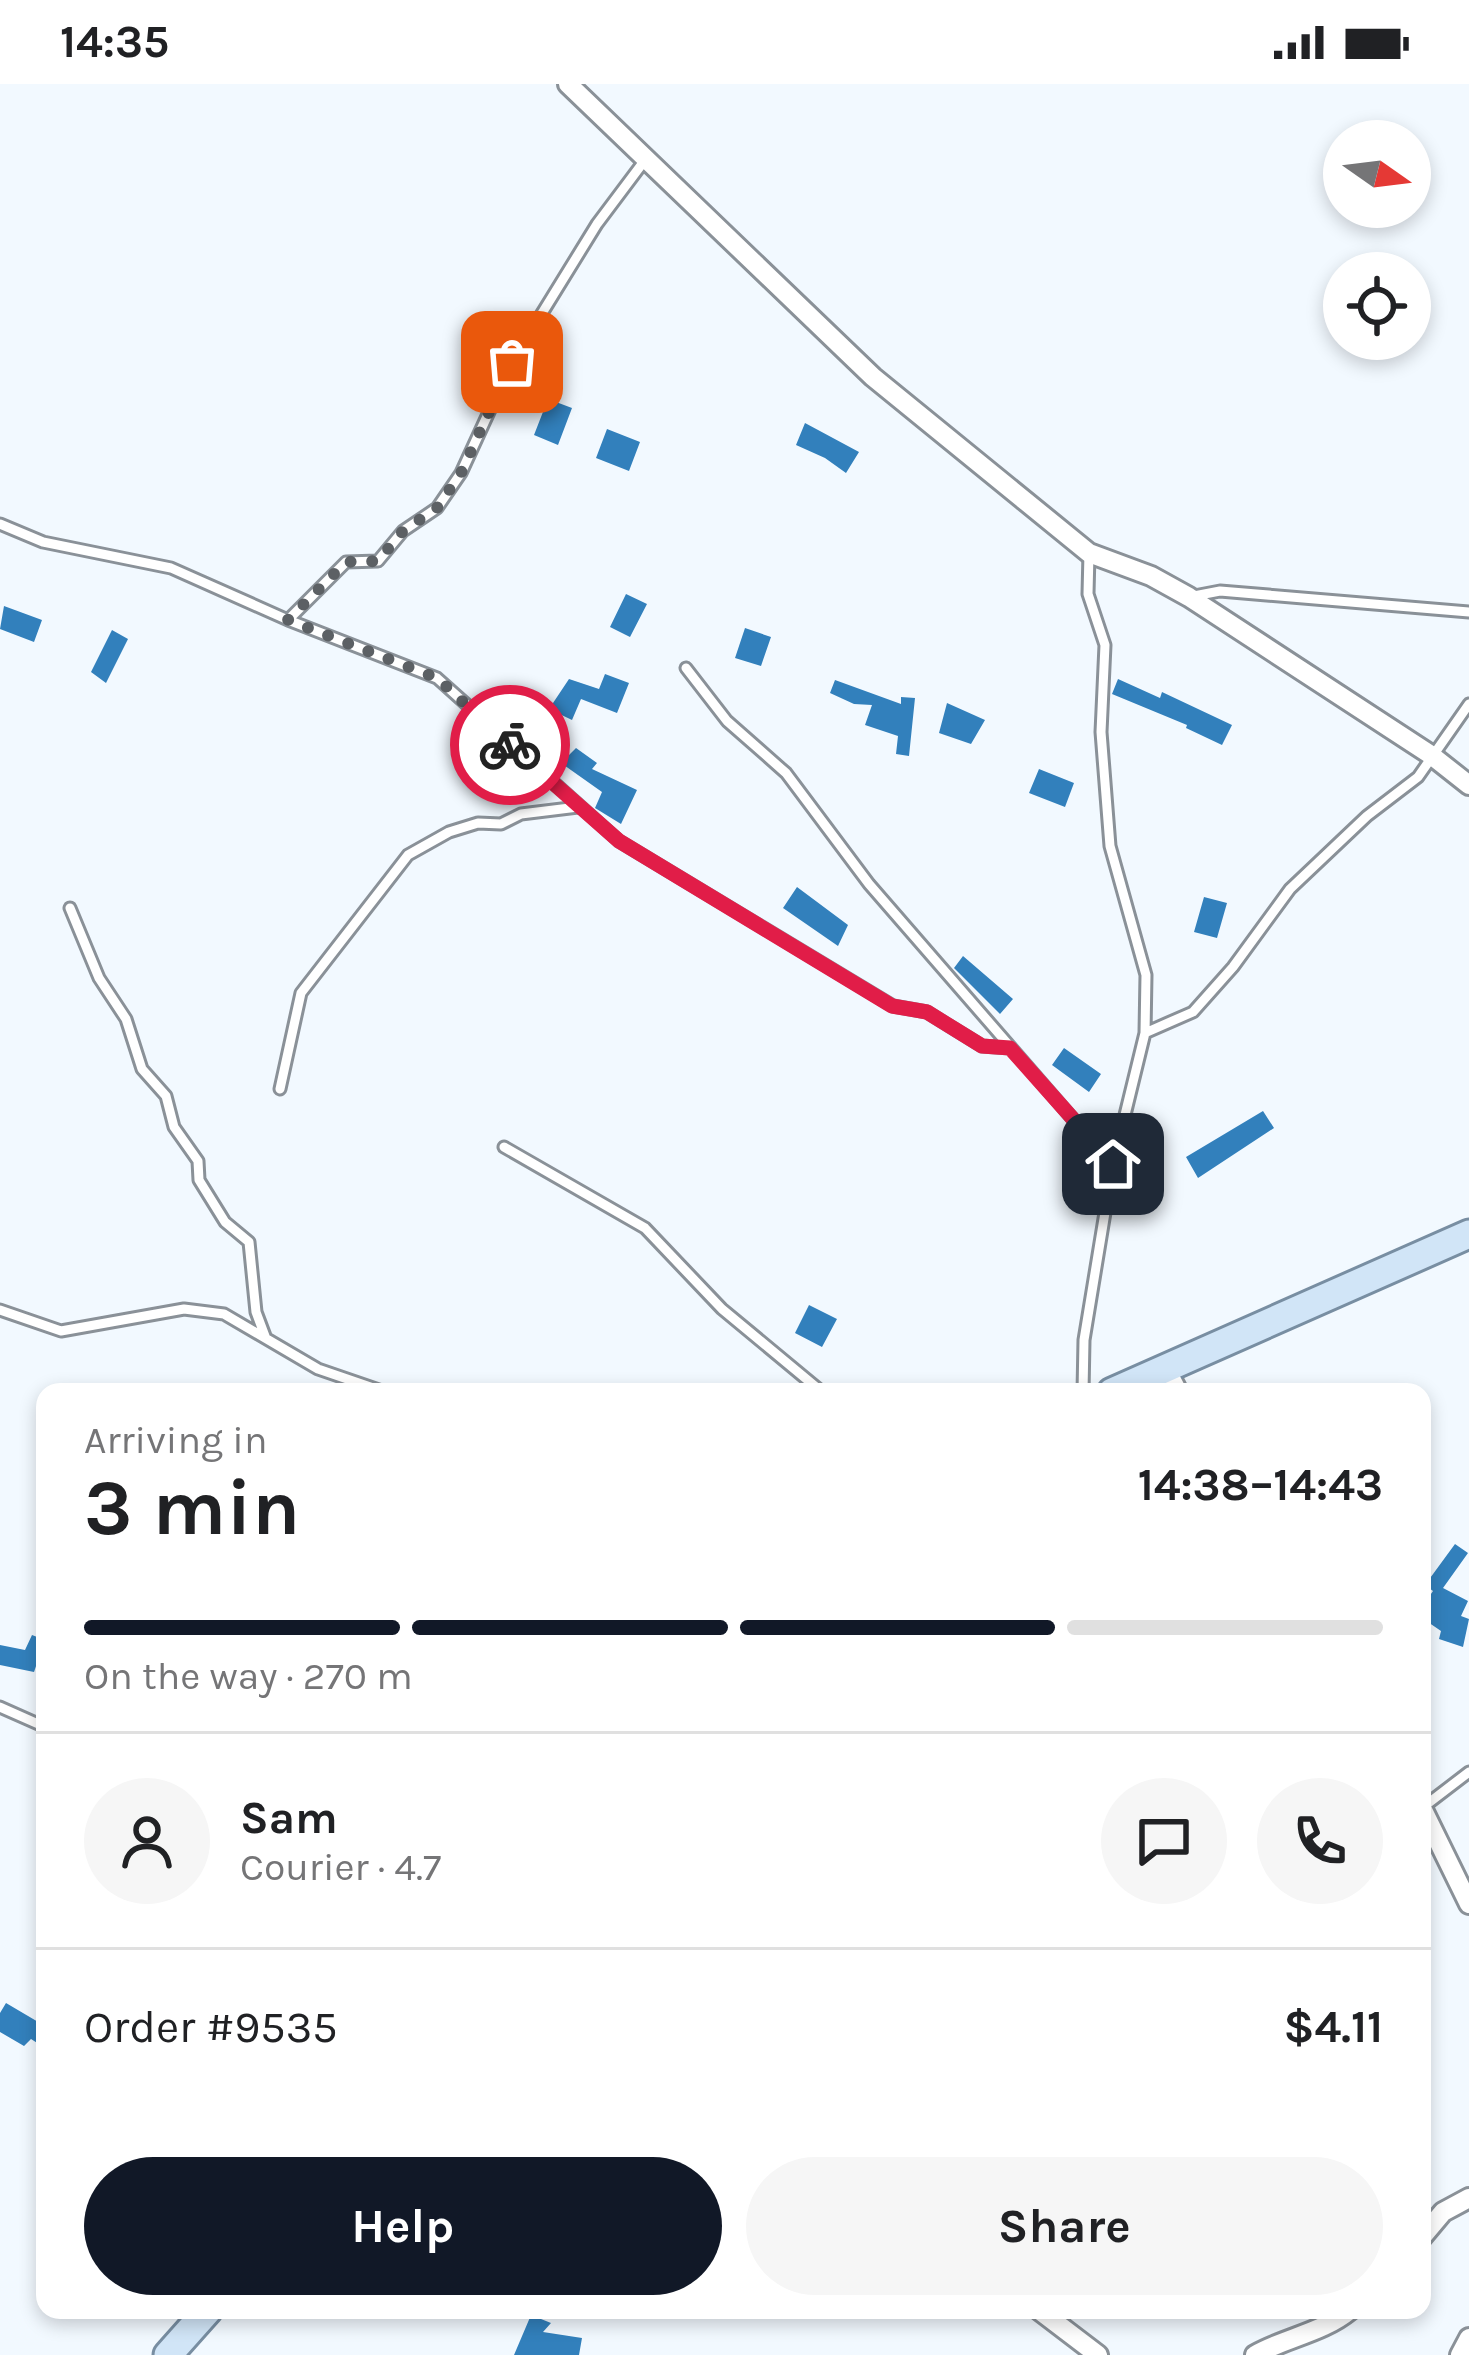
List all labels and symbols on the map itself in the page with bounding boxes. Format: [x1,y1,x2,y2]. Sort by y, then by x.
north arrow [1323,120,1431,228]
pin [461,311,563,413]
courier [450,685,570,805]
pin [1062,1113,1164,1215]

